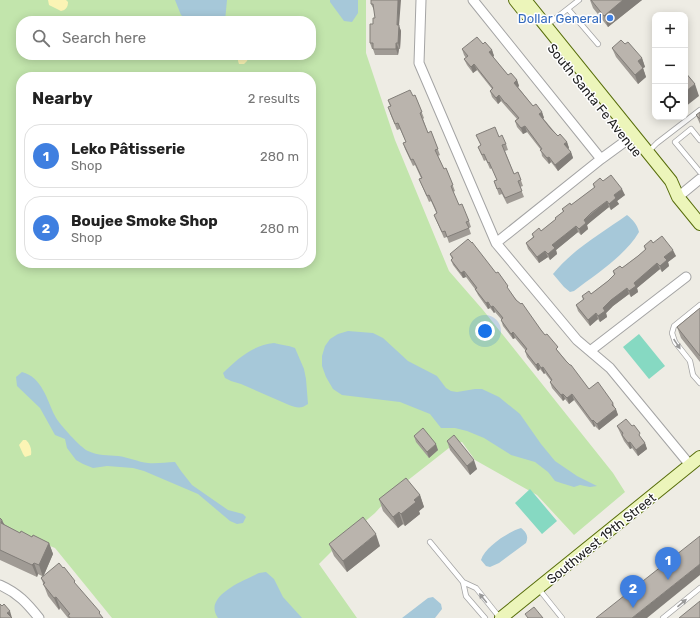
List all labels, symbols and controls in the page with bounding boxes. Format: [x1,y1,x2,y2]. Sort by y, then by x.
place label: Dollar General [518,11,602,26]
map controls [652,12,688,120]
button: + [652,12,688,48]
marker: Dollar General [605,13,615,23]
search box [16,16,316,60]
icon: search [30,27,52,49]
text: Search here [62,29,146,47]
street label: South Santa Fe Avenue [544,41,645,160]
button: − [652,48,688,84]
button: locate [652,84,688,120]
text: Nearby [32,88,93,108]
text: 2 results [248,91,300,106]
text: Leko Pâtisserie [71,140,185,158]
text: 1 [43,149,49,164]
text: 280 m [260,149,299,164]
text: Shop [71,158,102,173]
text: Boujee Smoke Shop [71,212,218,230]
text: 2 [42,221,50,236]
text: 280 m [260,221,299,236]
text: Shop [71,230,102,245]
your location [475,321,495,341]
one-way arrow [673,339,681,349]
street label: Southwest 19th Street [544,490,659,587]
pin: 1 [655,547,681,580]
pin: 2 [620,575,646,608]
one-way arrow [479,592,488,603]
one-way arrow [676,598,687,607]

